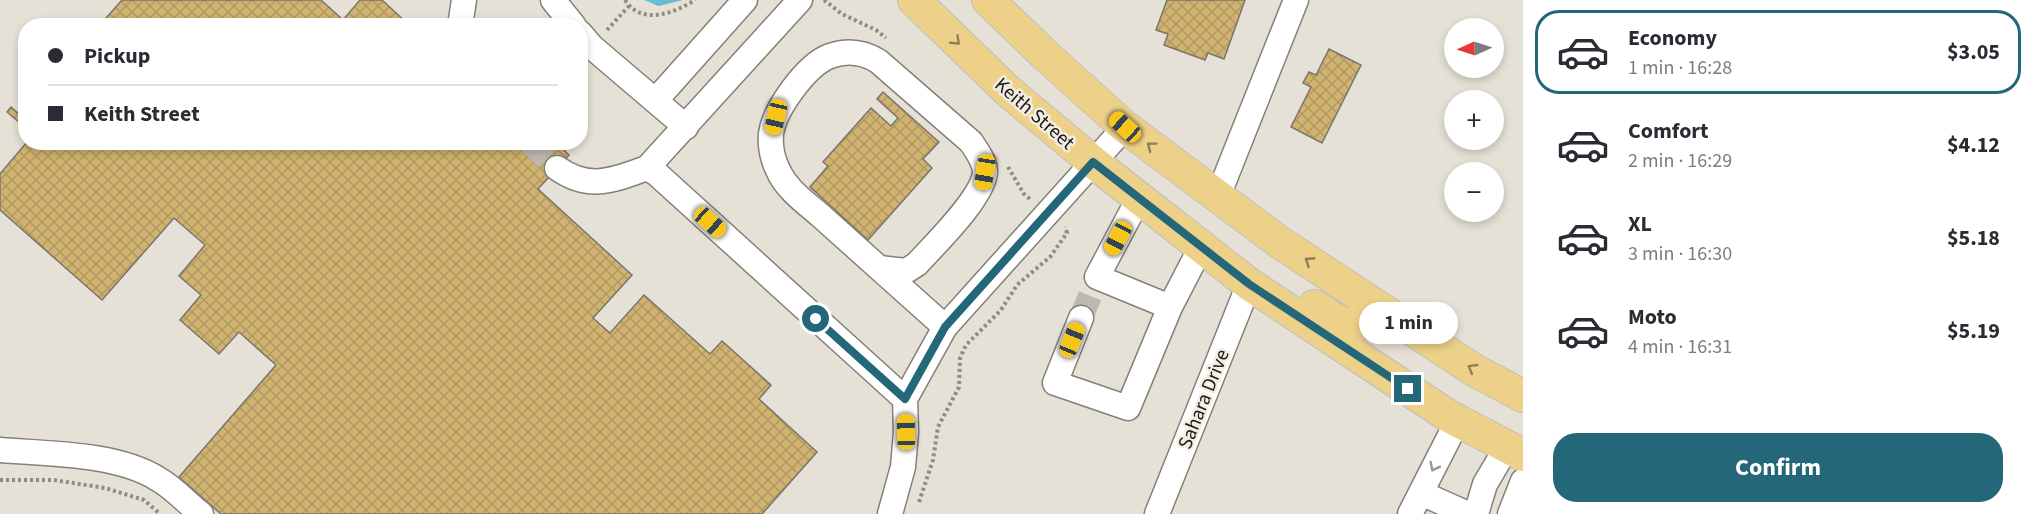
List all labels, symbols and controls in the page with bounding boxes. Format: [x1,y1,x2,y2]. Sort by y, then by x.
north arrow [1444,18,1504,78]
map controls [1444,18,1504,222]
text: Economy [1628,22,1717,54]
icon: car [1556,25,1610,79]
one-way arrow [948,33,959,44]
text: $3.05 [1947,36,2000,68]
text: Pickup [84,40,150,72]
text: 1 min · 16:28 [1628,54,1732,82]
street label: Keith Street [988,71,1081,157]
button: + [1444,90,1504,150]
car [763,97,789,137]
text: Keith Street [84,98,200,130]
car [1106,108,1144,146]
text: Comfort [1628,115,1709,147]
icon: car [1556,118,1610,172]
text: $4.12 [1947,129,2000,161]
one-way arrow [1147,142,1158,153]
text: 2 min · 16:29 [1628,147,1732,175]
car [973,153,997,191]
button: − [1444,162,1504,222]
car [691,203,729,241]
text: XL [1628,208,1652,240]
icon: car [1556,211,1610,265]
car [1102,218,1134,258]
text: $5.18 [1947,222,2000,254]
text: 3 min · 16:30 [1628,240,1732,268]
one-way arrow [1304,258,1315,269]
text: Moto [1628,301,1677,333]
callout: 1 min [1358,302,1458,344]
icon: car [1556,304,1610,358]
route start [802,305,829,332]
text: 1 min [1384,309,1433,337]
text: $5.19 [1947,315,2000,347]
car [1057,320,1087,360]
text: 4 min · 16:31 [1628,333,1732,361]
street label: Sahara Drive [1171,345,1237,454]
one-way arrow [1468,364,1478,376]
route end [1394,375,1421,402]
car [897,414,915,450]
button: Confirm [1553,433,2003,502]
one-way arrow [1430,461,1441,472]

